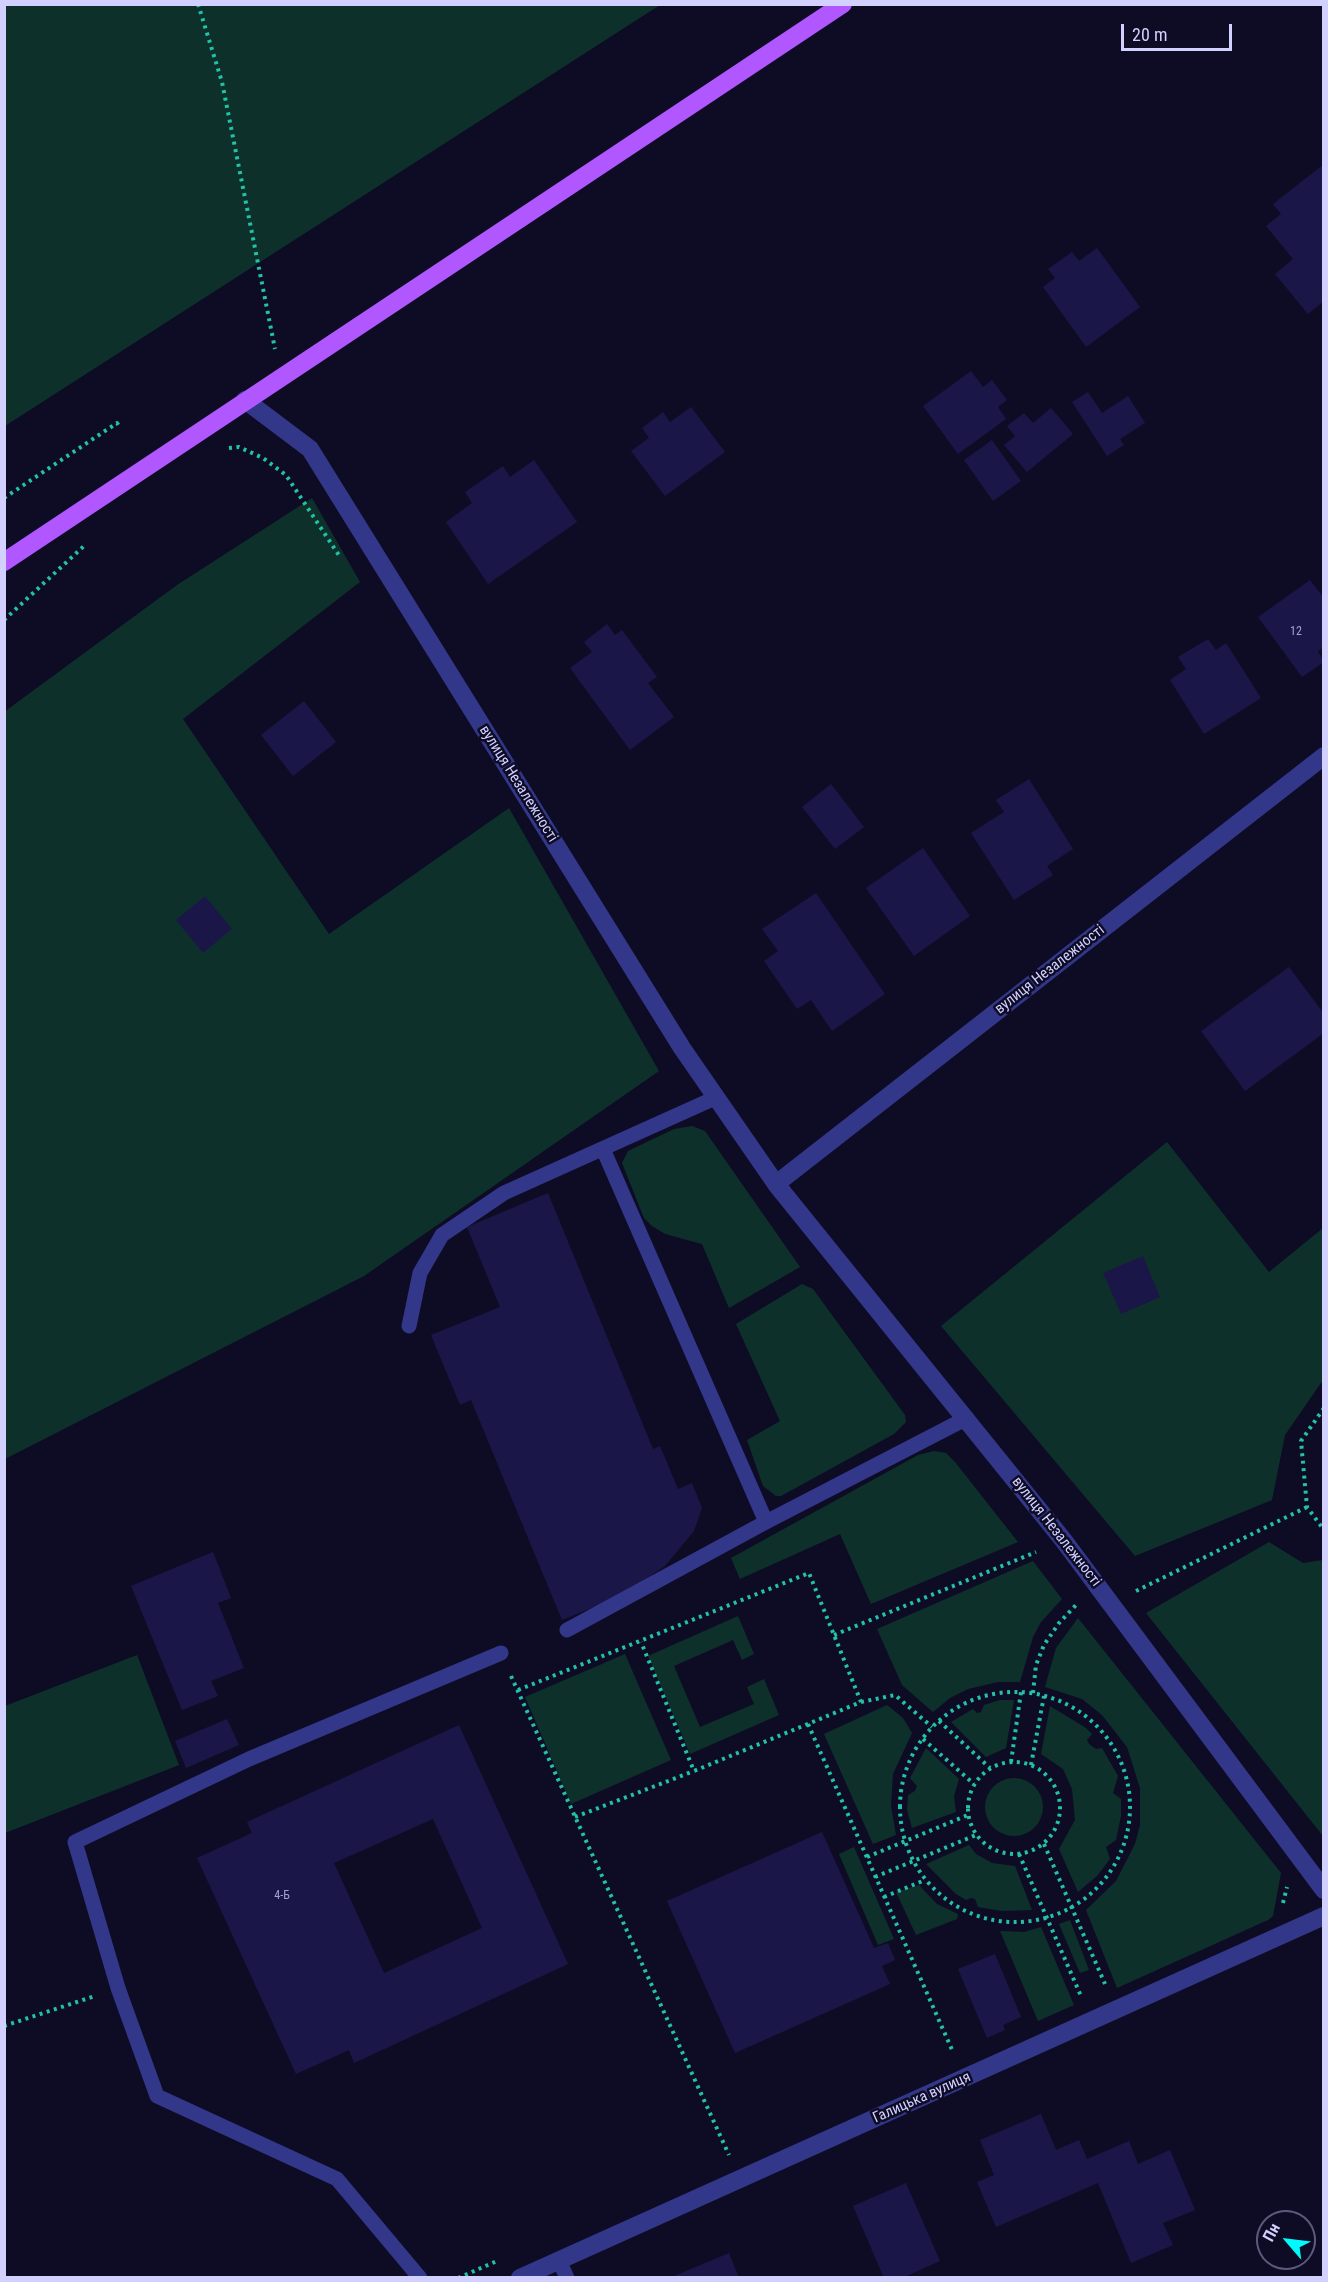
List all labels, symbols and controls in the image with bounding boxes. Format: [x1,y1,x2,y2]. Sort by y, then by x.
scale bar [1124,12,1235,50]
text: 20 m [1132,24,1167,45]
house number: 12 [1290,625,1302,639]
street label: вулиця Незалежності [475,722,561,846]
street label: вулиця Незалежності [992,922,1108,1018]
street label: вулиця Незалежності [1008,1474,1104,1590]
house number: 4-Б [274,1889,290,1903]
street label: Галицька вулиця [870,2068,974,2128]
north arrow [1256,2210,1316,2270]
text: Пн [1259,2220,1284,2245]

